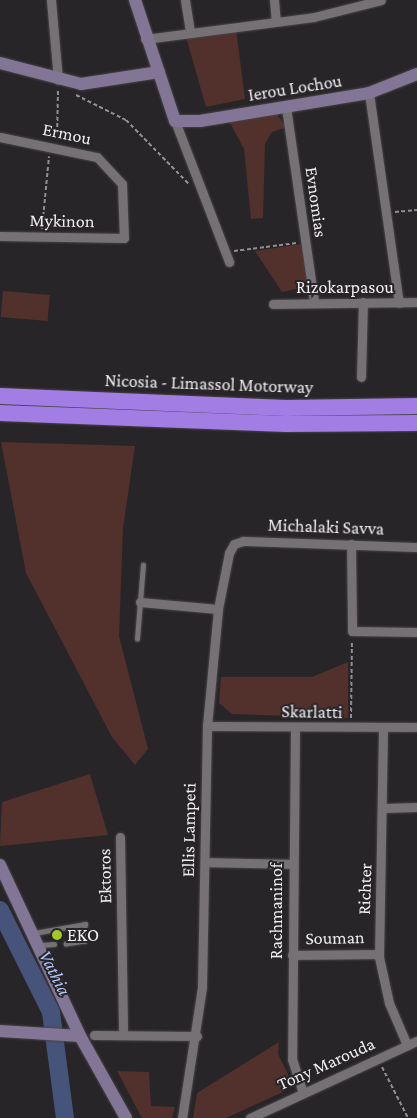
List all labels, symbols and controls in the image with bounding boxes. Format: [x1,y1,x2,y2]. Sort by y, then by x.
street label: Ierou Lochou [247,70,343,106]
street label: Ermou [41,118,93,150]
street label: Evnomias [300,165,332,239]
street label: Mykinon [29,210,95,232]
street label: Rizokarpasou [296,276,394,298]
street label: Nicosia - Limassol Motorway [104,370,314,398]
street label: Michalaki Savva [267,514,385,540]
street label: Skarlatti [281,701,343,723]
street label: Ellis Lampeti [177,783,201,877]
street label: Ektoros [94,848,116,904]
street label: Rachmaninof [265,863,287,959]
street label: Richter [353,863,377,915]
place label: EKO [67,924,99,946]
street label: Souman [305,927,365,949]
marker: EKO [51,929,63,941]
water label: Vathia [34,947,76,999]
street label: Tony Marouda [274,1033,378,1095]

